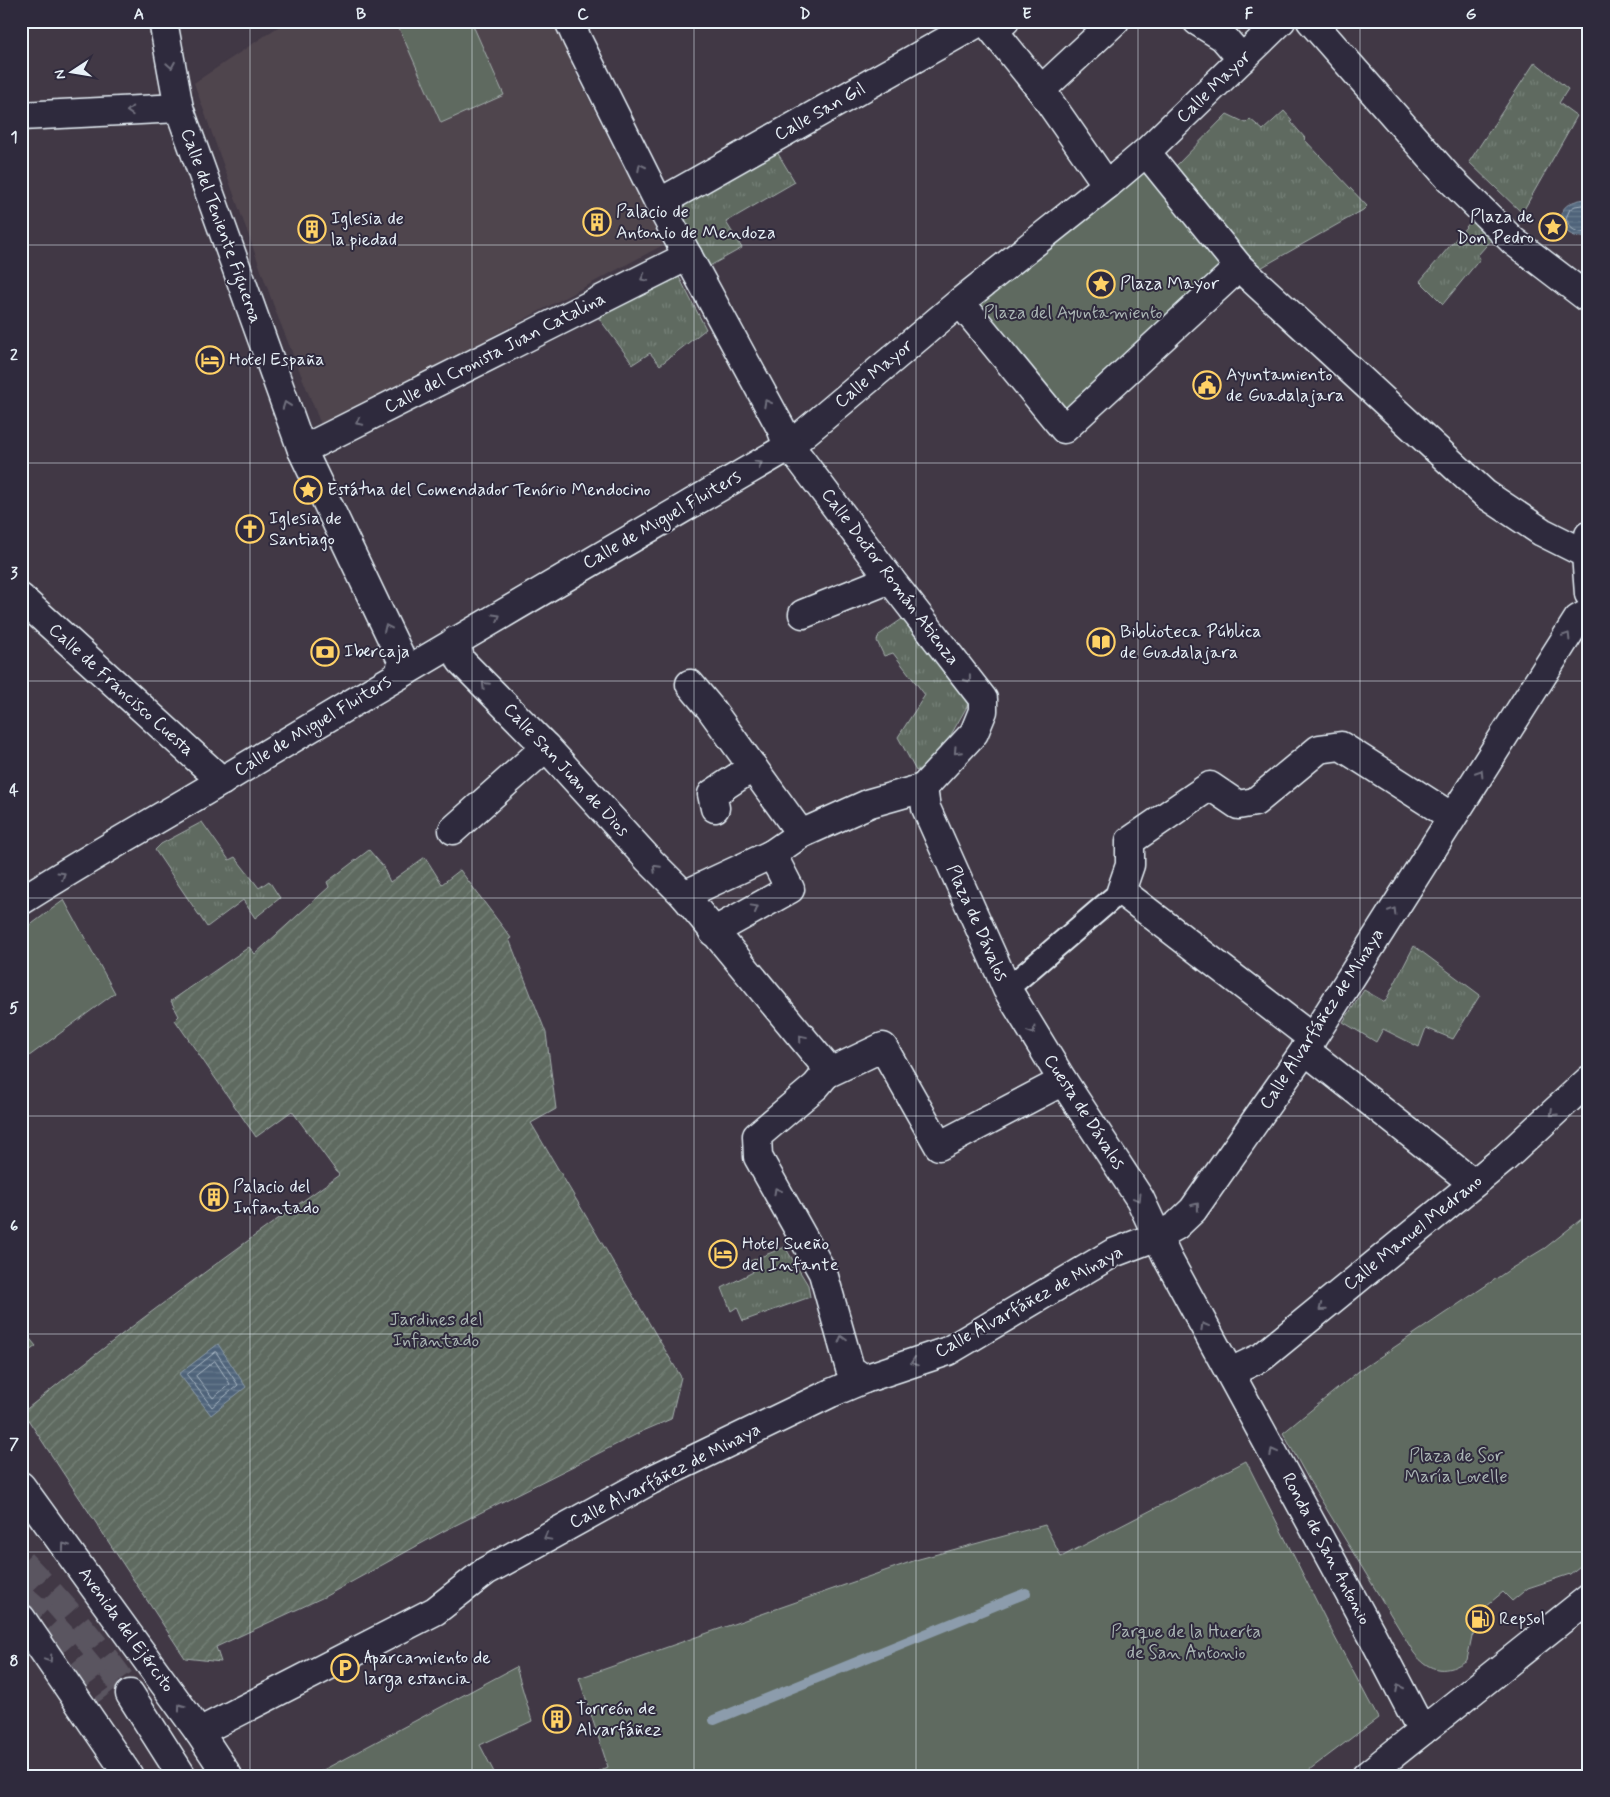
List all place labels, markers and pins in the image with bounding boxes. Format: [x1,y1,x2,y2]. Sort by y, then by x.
place label: Palacio de Antonio de Mendoza [616,200,776,245]
place label: Plaza de Don Pedro [1456,205,1534,250]
place label: Iglesia de la piedad [331,207,404,252]
building icon: Palacio de Antonio de Mendoza [582,207,612,237]
place icon: Plaza de Don Pedro [1538,212,1568,242]
building icon: Iglesia de la piedad [297,214,327,244]
place icon: Plaza Mayor [1086,269,1116,299]
place label: Plaza Mayor [1120,272,1220,296]
hotel icon: Hotel España [195,345,225,375]
place label: Hotel España [229,348,325,372]
place label: Ayuntamiento de Guadalajara [1226,363,1344,408]
public building icon: Ayuntamiento de Guadalajara [1192,370,1222,400]
place icon: Estátua del Comendador Tenório Mendocino [293,475,323,505]
place label: Estátua del Comendador Tenório Mendocino [327,478,651,502]
place label: Iglesia de Santiago [269,507,342,552]
church icon: Iglesia de Santiago [235,514,265,544]
place label: Biblioteca Pública de Guadalajara [1120,620,1262,665]
library icon: Biblioteca Pública de Guadalajara [1086,627,1116,657]
bank icon: Ibercaja [310,637,340,667]
place label: Ibercaja [344,640,410,664]
place label: Palacio del Infantado [233,1175,320,1220]
building icon: Palacio del Infantado [199,1182,229,1212]
place label: Hotel Sueño del Infante [742,1232,839,1277]
hotel icon: Hotel Sueño del Infante [708,1239,738,1269]
fuel station icon: Repsol [1465,1604,1495,1634]
place label: Repsol [1499,1607,1545,1631]
place label: Aparcamiento de larga estancia [364,1646,491,1692]
parking icon: Aparcamiento de larga estancia [330,1653,360,1683]
place label: Torreón de Alvarfáñez [576,1697,662,1742]
building icon: Torreón de Alvarfáñez [542,1704,572,1734]

